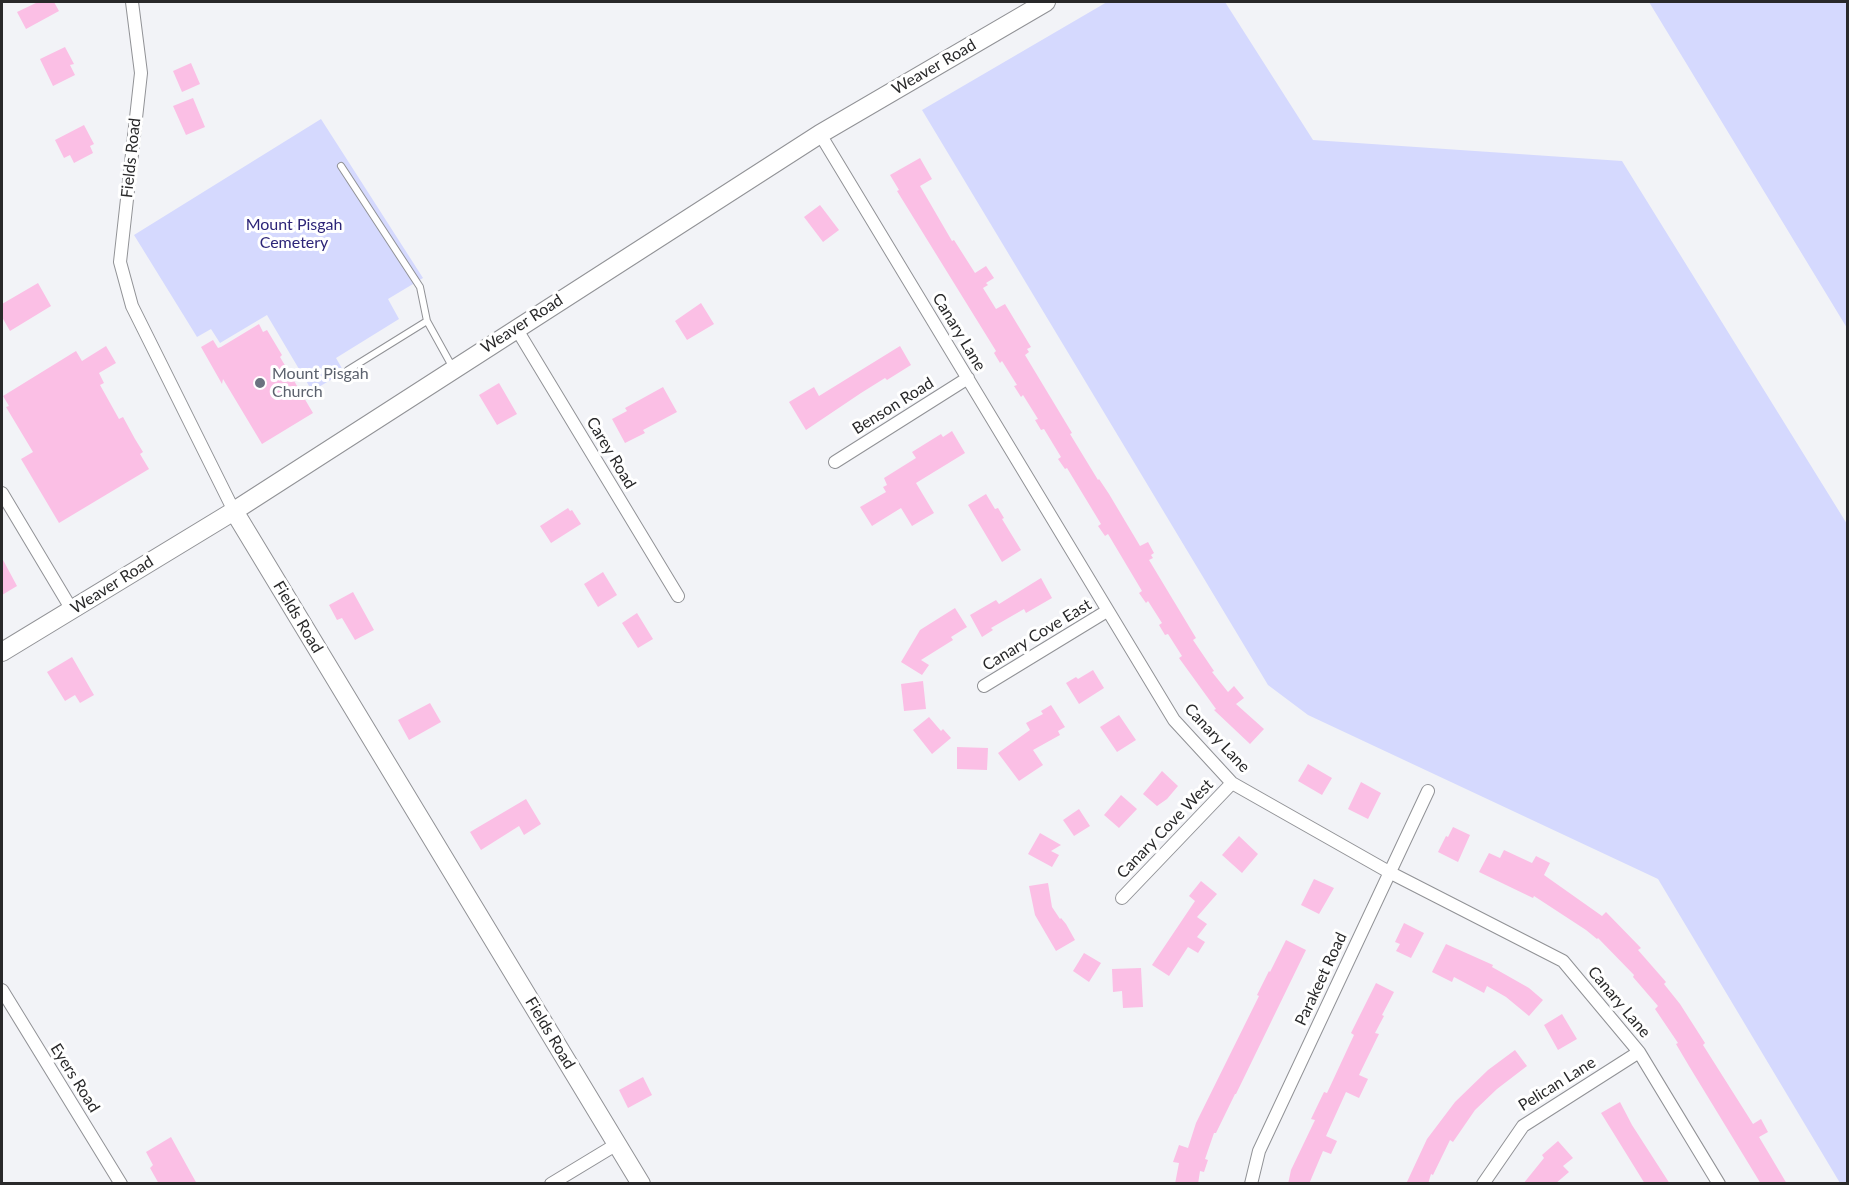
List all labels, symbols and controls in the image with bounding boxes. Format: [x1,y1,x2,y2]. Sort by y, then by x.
street label: Weaver Road [889,35,979,99]
street label: Fields Road [117,117,145,199]
park label: Mount Pisgah Cemetery [246,215,342,253]
street label: Weaver Road [477,290,567,358]
street label: Canary Lane [928,290,990,374]
place label: Mount Pisgah Church [272,364,369,402]
street label: Benson Road [849,373,937,439]
marker: Mount Pisgah Church [253,376,267,390]
street label: Carey Road [582,414,640,492]
street label: Weaver Road [67,552,157,618]
street label: Fields Road [269,578,327,656]
street label: Canary Cove East [979,595,1095,675]
street label: Canary Lane [1180,700,1254,776]
street label: Canary Cove West [1113,775,1217,883]
street label: Parakeet Road [1291,929,1351,1029]
street label: Canary Lane [1584,962,1654,1042]
street label: Fields Road [521,994,579,1072]
street label: Eyers Road [46,1040,104,1116]
street label: Pelican Lane [1515,1053,1599,1115]

